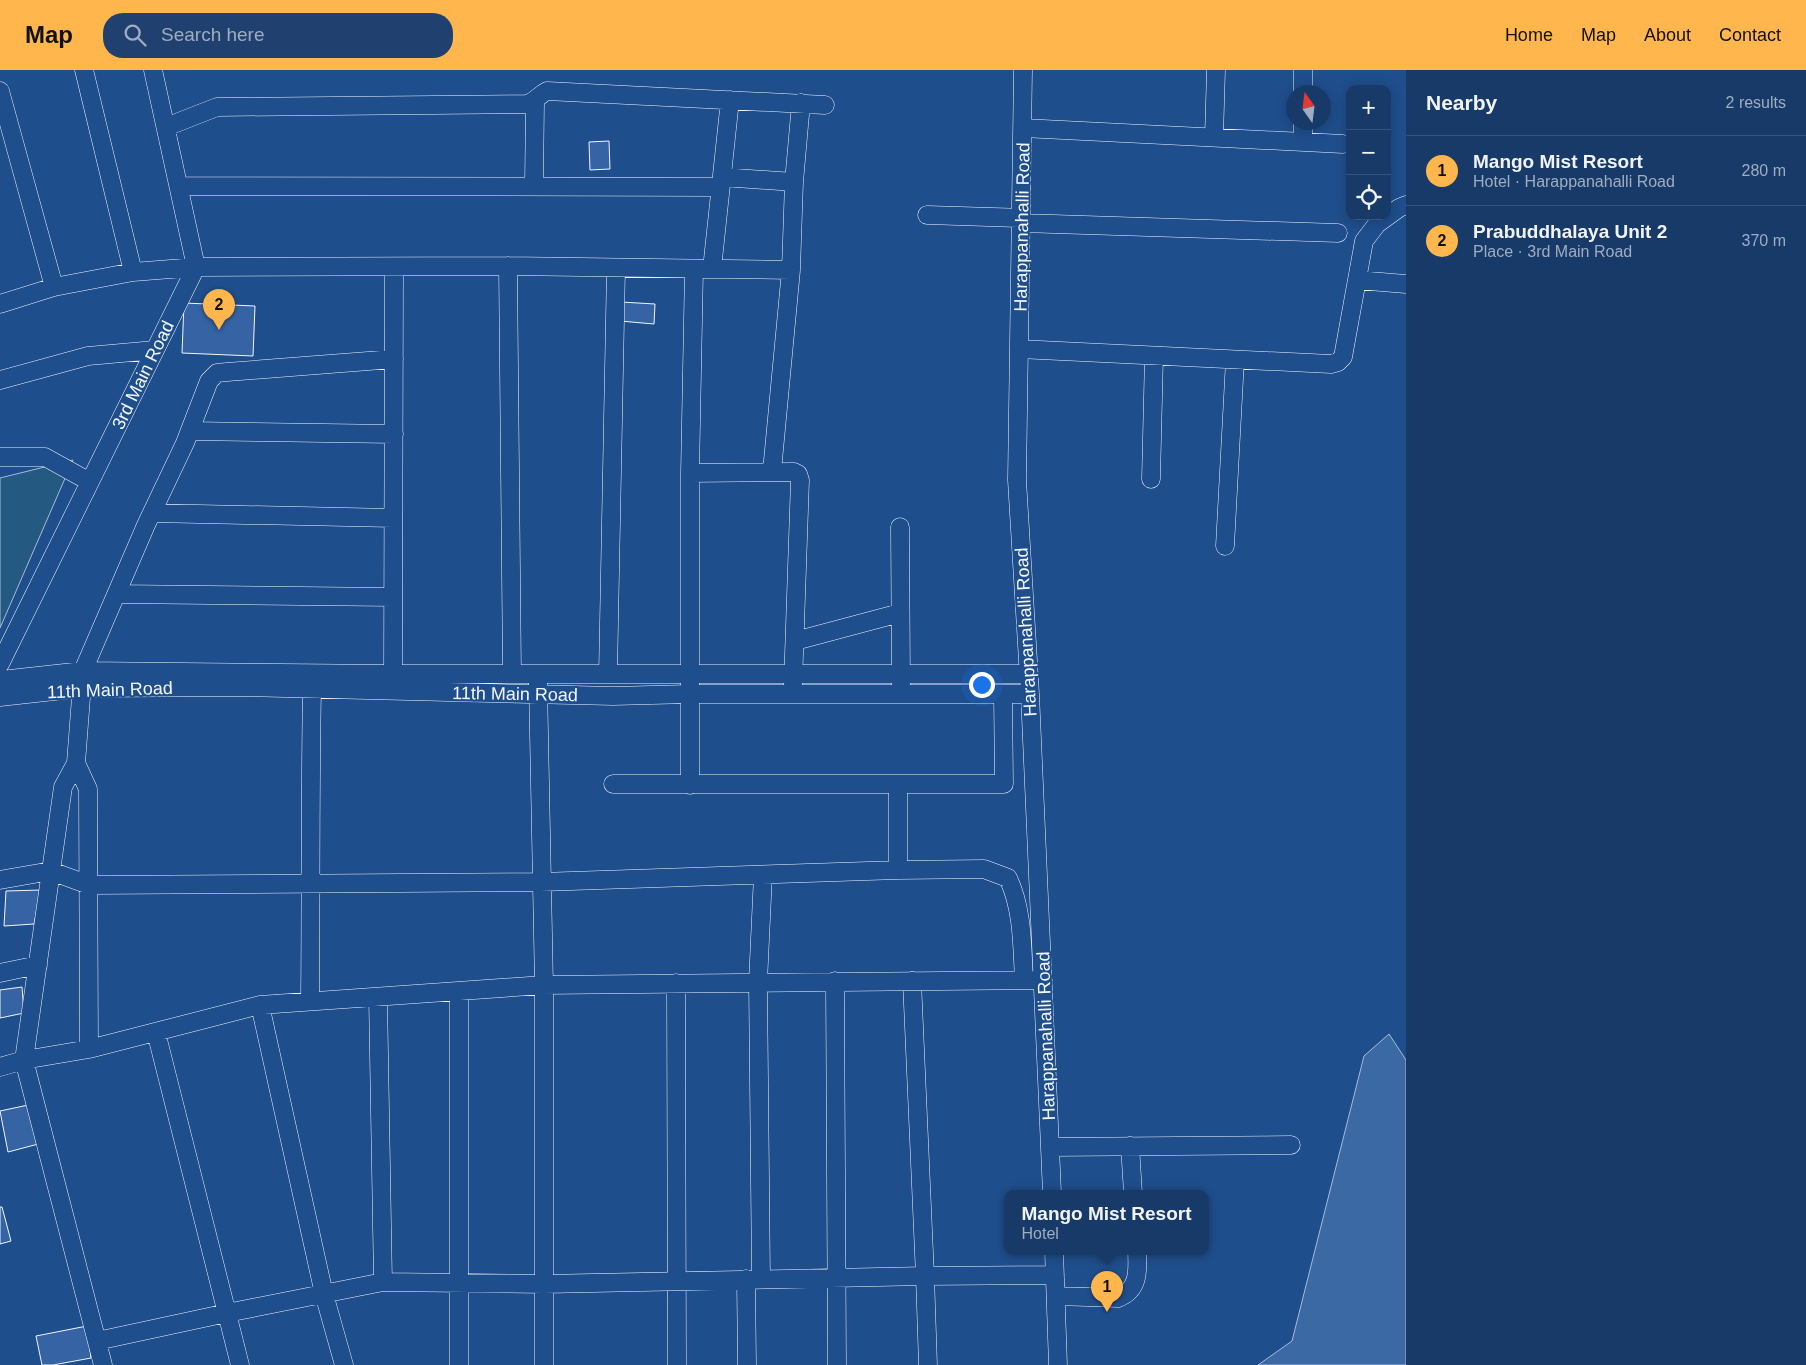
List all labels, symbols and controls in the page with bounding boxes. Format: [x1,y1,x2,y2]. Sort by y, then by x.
search box [103,13,453,58]
text: Map [25,21,73,48]
icon: search [121,21,149,49]
text: Search here [161,24,265,45]
text: Home [1505,25,1553,45]
text: Map [1581,25,1616,45]
text: About [1644,25,1691,45]
text: Contact [1719,25,1781,45]
north arrow [1286,85,1331,130]
map controls [1346,85,1391,220]
button: + [1346,85,1391,130]
text: Nearby [1426,91,1497,114]
text: 2 results [1726,94,1786,111]
button: − [1346,130,1391,175]
street label: Harappanahalli Road [1011,142,1033,312]
text: Mango Mist Resort [1473,151,1643,172]
text: 1 [1438,162,1446,179]
text: 280 m [1742,162,1786,179]
text: Hotel · Harappanahalli Road [1473,173,1675,190]
button: locate [1346,175,1391,220]
text: Prabuddhalaya Unit 2 [1473,221,1667,242]
text: 2 [1438,232,1446,249]
text: 370 m [1742,232,1786,249]
text: Place · 3rd Main Road [1473,243,1632,260]
pin: 2 [203,289,235,330]
street label: 3rd Main Road [108,318,178,432]
street label: Harappanahalli Road [1012,547,1040,717]
your location [969,672,995,698]
street label: 11th Main Road [47,678,173,702]
street label: 11th Main Road [452,683,578,705]
street label: Harappanahalli Road [1033,951,1059,1121]
popup [1004,1190,1209,1255]
text: Mango Mist Resort [1022,1203,1191,1224]
text: Hotel [1022,1225,1059,1242]
pin: 1 [1091,1271,1123,1312]

